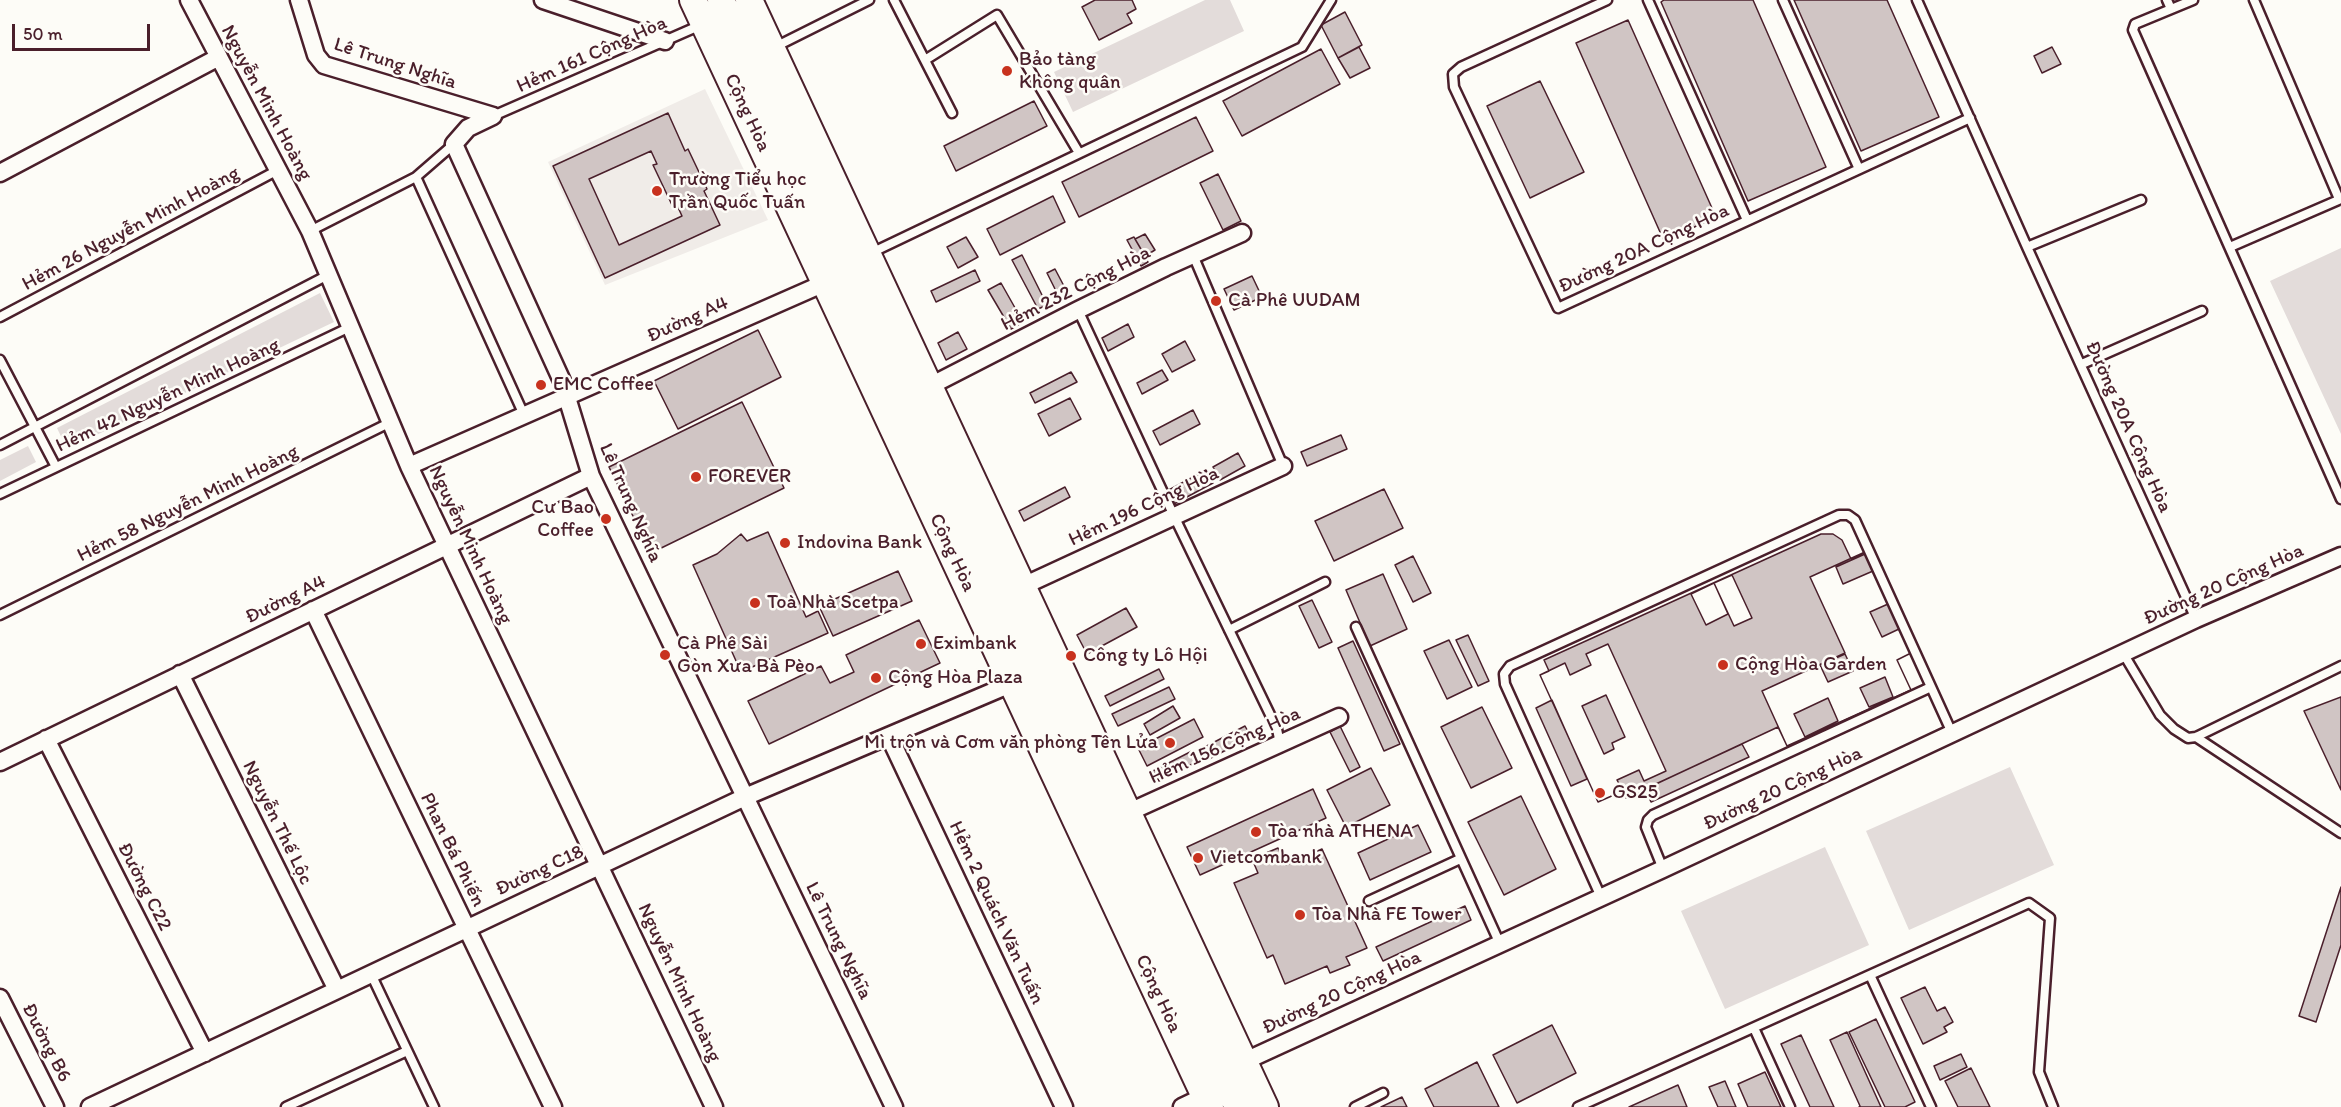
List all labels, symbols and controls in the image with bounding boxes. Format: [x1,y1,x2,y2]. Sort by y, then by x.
street label: Hẻm 161 Cộng Hòa [513,11,671,99]
scale bar [15,12,153,50]
street label: Nguyễn Minh Hoàng [215,21,317,185]
text: 50 m [23,23,63,45]
street label: Lê Trung Nghĩa [330,33,460,95]
place label: Bảo tàng Không quân [1019,48,1121,95]
marker: Bảo tàng Không quân [1000,64,1014,78]
street label: Cộng Hòa [718,70,776,156]
street label: Hẻm 26 Nguyễn Minh Hoàng [18,161,244,297]
place label: Trường Tiểu học Trần Quốc Tuấn [669,168,806,215]
marker: Trường Tiểu học Trần Quốc Tuấn [650,184,664,198]
street label: Đường 20A Cộng Hòa [1555,199,1733,299]
street label: Hẻm 232 Cộng Hòa [997,241,1155,337]
place label: Cà Phê UUDAM [1228,289,1361,313]
street label: Đường A4 [644,291,732,349]
marker: Cà Phê UUDAM [1209,294,1223,308]
street label: Hẻm 42 Nguyễn Minh Hoàng [52,334,284,458]
street label: Đường 20A Cộng Hòa [2079,337,2177,517]
place label: EMC Coffee [553,373,654,397]
marker: EMC Coffee [534,378,548,392]
street label: Hẻm 58 Nguyễn Minh Hoàng [74,440,302,568]
street label: Lê Trung Nghĩa [593,440,667,566]
street label: Nguyễn Minh Hoàng [423,462,517,628]
street label: Hẻm 196 Cộng Hòa [1065,462,1223,552]
place label: FOREVER [708,465,791,489]
marker: FOREVER [689,470,703,484]
place label: Cư Bao Coffee [531,496,594,543]
street label: Cộng Hòa [923,510,981,596]
marker: Cư Bao Coffee [599,512,613,526]
place label: Indovina Bank [797,531,922,555]
marker: Indovina Bank [778,536,792,550]
street label: Đường 20 Cộng Hòa [2140,539,2308,631]
street label: Đường A4 [242,570,330,630]
place label: Toà Nhà Scetpa [767,591,899,615]
marker: Toà Nhà Scetpa [748,596,762,610]
place label: Cà Phê Sài Gòn Xưa Bà Pèo [677,632,815,679]
place label: Eximbank [933,632,1017,656]
marker: Eximbank [914,637,928,651]
place label: Công ty Lô Hội [1083,644,1207,668]
marker: Cà Phê Sài Gòn Xưa Bà Pèo [658,648,672,662]
marker: Công ty Lô Hội [1064,649,1078,663]
place label: Cộng Hòa Garden [1735,653,1887,677]
marker: Cộng Hòa Garden [1716,658,1730,672]
place label: Cộng Hòa Plaza [888,666,1022,690]
marker: Cộng Hòa Plaza [869,671,883,685]
street label: Hẻm 156 Cộng Hòa [1146,702,1304,790]
place label: Mì trộn và Cơm văn phòng Tên Lửa [864,731,1158,755]
marker: Mì trộn và Cơm văn phòng Tên Lửa [1163,736,1177,750]
street label: Đường 20 Cộng Hòa [1700,742,1866,836]
street label: Nguyễn Thế Lộc [237,757,317,889]
place label: GS25 [1612,781,1658,805]
marker: GS25 [1593,786,1607,800]
street label: Phan Bá Phiến [414,789,490,911]
street label: Hẻm 2 Quách Văn Tuấn [943,818,1049,1008]
place label: Tòa nhà ATHENA [1268,820,1413,844]
marker: Tòa nhà ATHENA [1249,825,1263,839]
street label: Đường C22 [112,839,176,935]
street label: Đường C18 [492,840,588,902]
place label: Vietcombank [1210,846,1322,870]
marker: Vietcombank [1191,851,1205,865]
street label: Lê Trung Nghĩa [799,878,877,1004]
street label: Nguyễn Minh Hoàng [632,900,726,1066]
place label: Tòa Nhà FE Tower [1312,903,1462,927]
marker: Tòa Nhà FE Tower [1293,908,1307,922]
street label: Đường 20 Cộng Hòa [1259,946,1425,1040]
street label: Cộng Hòa [1129,951,1187,1037]
street label: Đường B6 [16,1000,76,1086]

